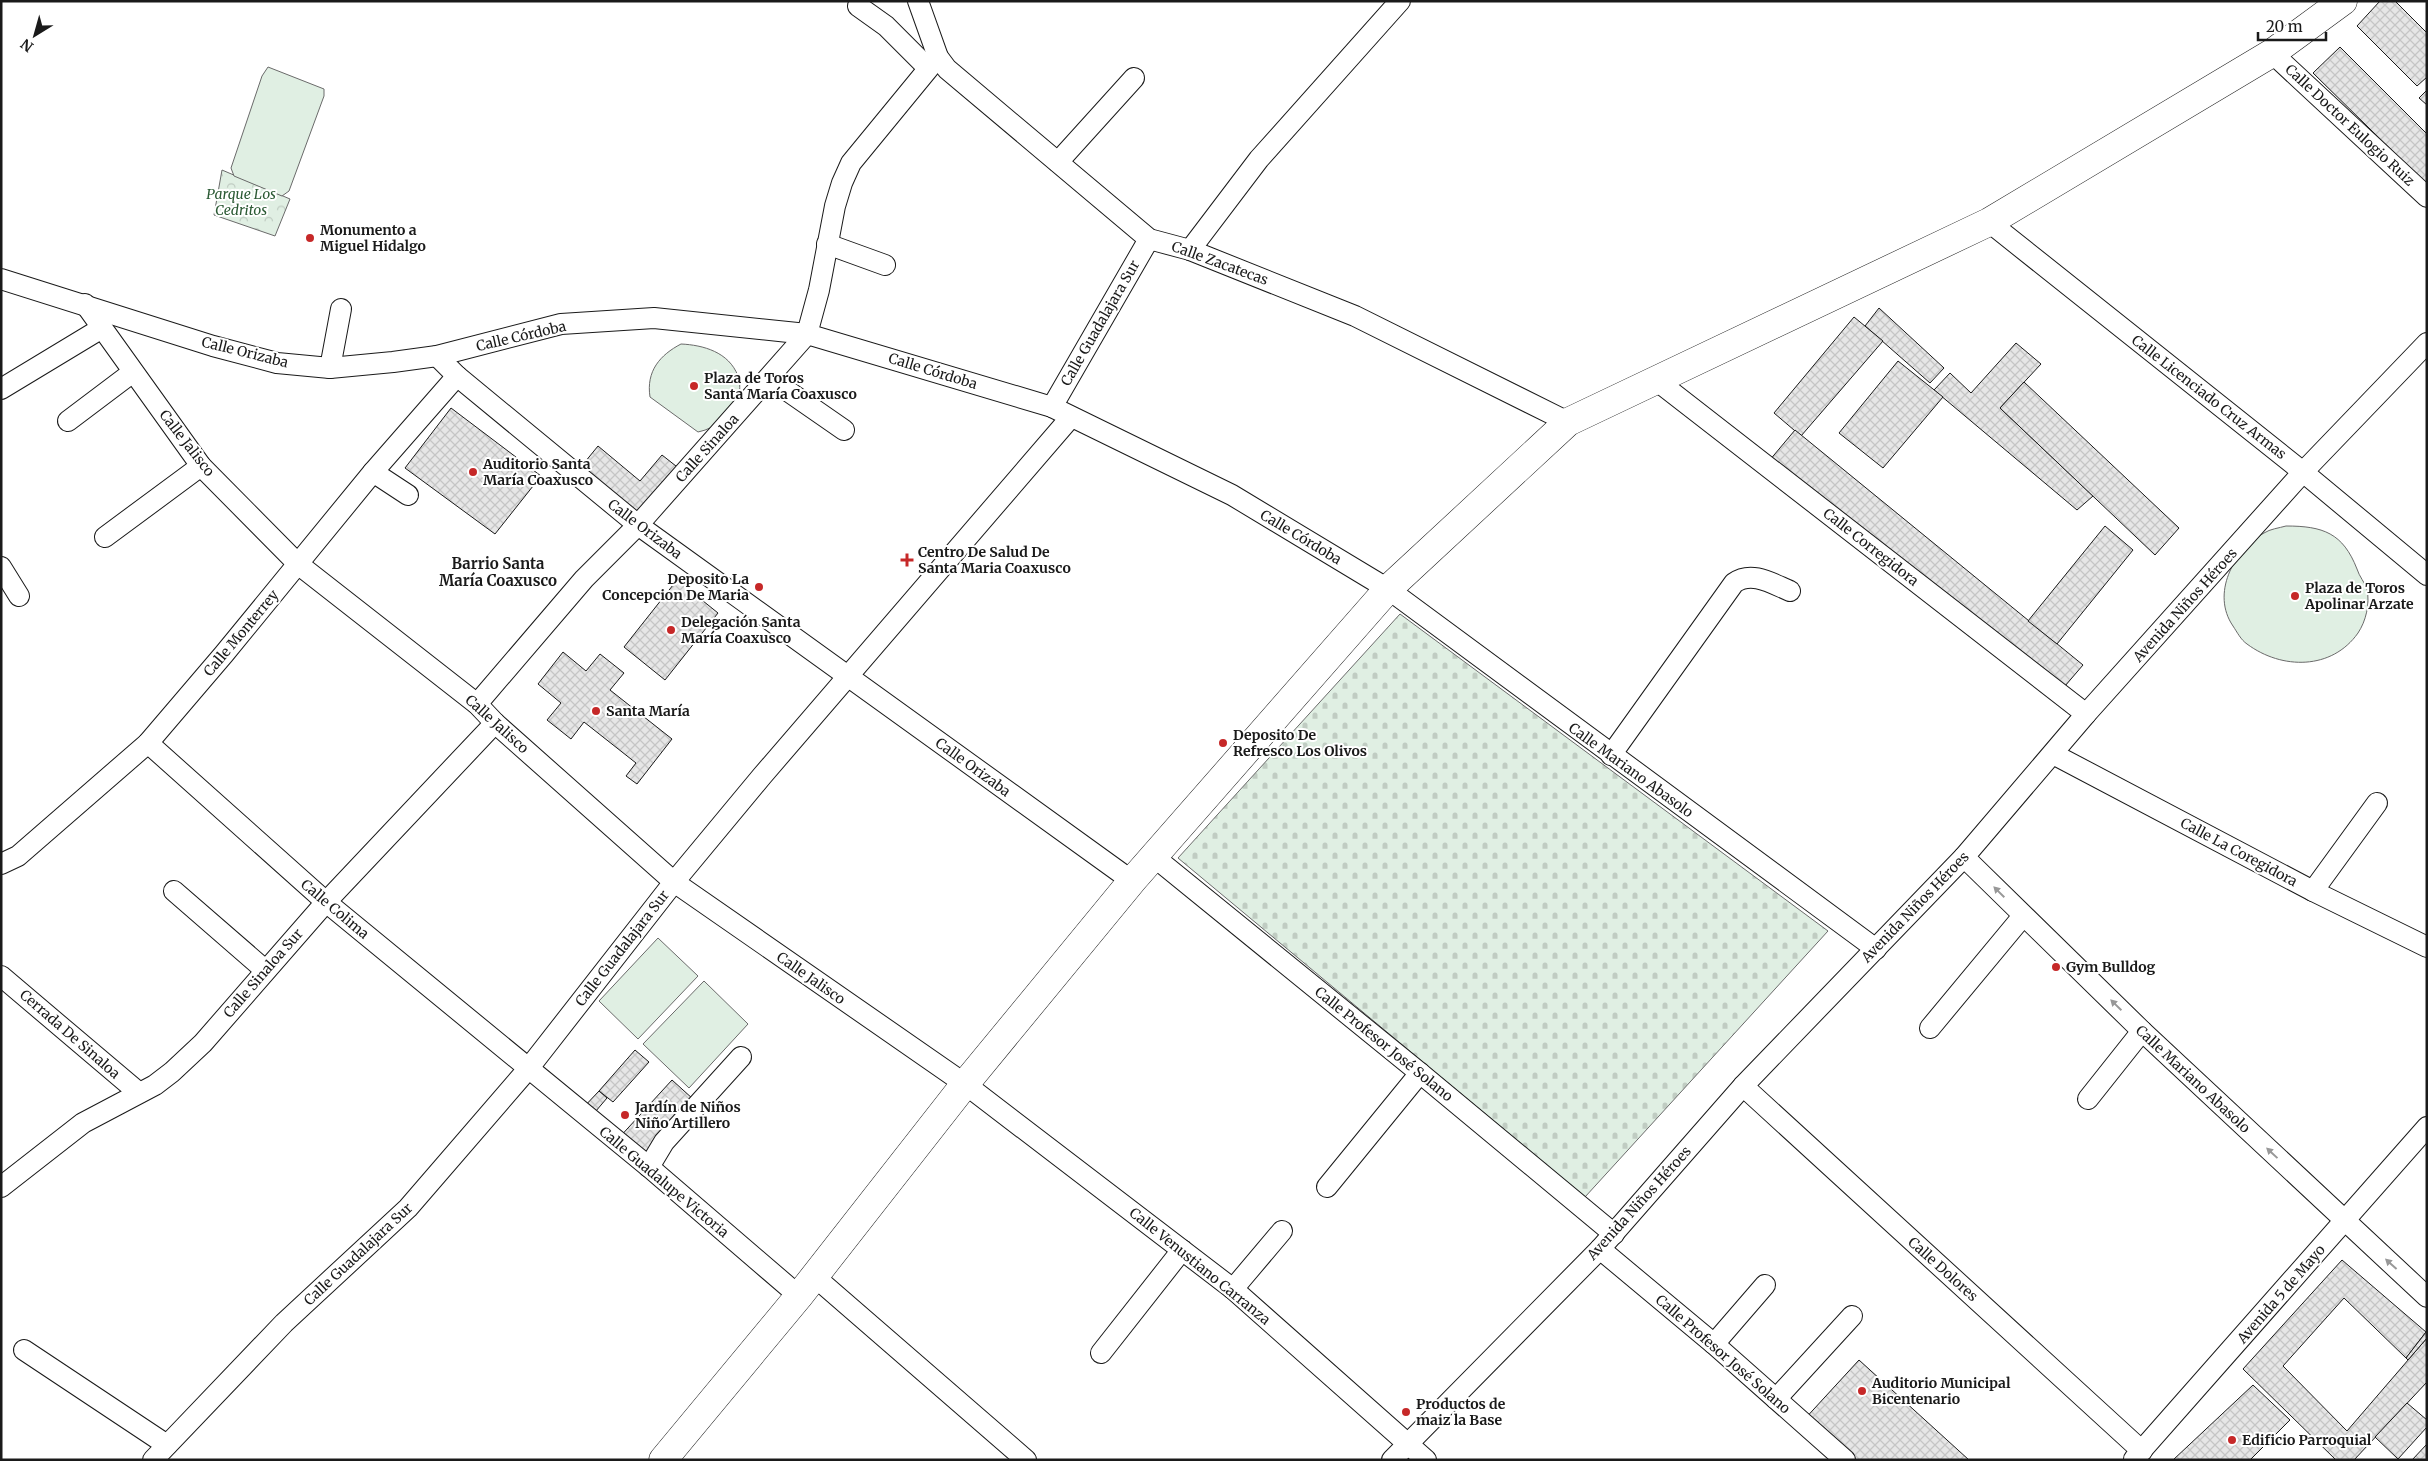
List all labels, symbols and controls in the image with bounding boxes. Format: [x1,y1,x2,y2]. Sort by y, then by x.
north arrow [10,10,60,60]
scale bar [2258,10,2326,42]
text: 20 m [2266,17,2303,36]
text: N [17,35,37,56]
street label: Calle Doctor Eulogio Ruiz [2282,60,2419,190]
park label: Parque Los Cedritos [206,185,276,219]
place label: Monumento a Miguel Hidalgo [320,221,426,255]
marker: Monumento a Miguel Hidalgo [304,232,316,244]
street label: Calle Zacatecas [1169,237,1271,289]
street label: Calle Guadalajara Sur [1057,257,1143,389]
street label: Calle Córdoba [474,317,568,355]
street label: Calle Licenciado Cruz Armas [2128,331,2290,463]
street label: Calle Orizaba [200,333,291,372]
street label: Calle Córdoba [886,349,980,393]
place label: Plaza de Toros Santa María Coaxusco [704,369,857,403]
marker: Plaza de Toros Santa María Coaxusco [688,380,700,392]
street label: Calle Jalisco [155,406,219,480]
street label: Calle Sinaloa [672,410,743,486]
place label: Auditorio Santa María Coaxusco [482,455,593,489]
marker: Auditorio Santa María Coaxusco [467,466,479,478]
street label: Calle Orizaba [604,495,686,563]
street label: Calle Corregidora [1820,504,1923,590]
street label: Calle Córdoba [1257,506,1345,569]
place label: Centro De Salud De Santa Maria Coaxusco [918,543,1071,577]
street label: Avenida Niños Héroes [2128,544,2241,666]
marker: Centro De Salud De Santa Maria Coaxusco [900,553,914,567]
district label: Barrio Santa María Coaxusco [439,554,557,590]
place label: Deposito La Concepcion De Maria [602,570,749,604]
place label: Plaza de Toros Apolinar Arzate [2304,579,2414,613]
marker: Deposito La Concepcion De Maria [753,581,765,593]
street label: Calle Monterrey [200,585,283,680]
marker: Plaza de Toros Apolinar Arzate [2289,590,2301,602]
place label: Delegación Santa María Coaxusco [681,613,801,647]
marker: Delegación Santa María Coaxusco [665,624,677,636]
street label: Calle Jalisco [461,691,533,757]
place label: Santa María [606,702,690,720]
marker: Santa María [590,705,602,717]
street label: Calle Mariano Abasolo [1565,719,1697,821]
place label: Deposito De Refresco Los Olivos [1233,726,1367,760]
street label: Calle Orizaba [932,734,1014,801]
marker: Deposito De Refresco Los Olivos [1217,737,1229,749]
street label: Calle La Coregidora [2177,814,2301,891]
street label: Avenida Niños Héroes [1857,848,1973,967]
street label: Calle Colima [297,875,373,943]
street label: Calle Guadalajara Sur [571,886,673,1010]
one-way arrow [1993,886,2005,898]
street label: Calle Sinaloa Sur [219,925,307,1021]
street label: Calle Jalisco [773,948,849,1008]
place label: Gym Bulldog [2066,958,2156,976]
marker: Gym Bulldog [2050,961,2062,973]
street label: Calle Profesor José Solano [1311,983,1457,1105]
street label: Cerrada De Sinaloa [16,986,124,1083]
one-way arrow [2110,1000,2122,1012]
street label: Calle Mariano Abasolo [2132,1021,2254,1137]
place label: Jardín de Niños Niño Artillero [634,1098,741,1132]
marker: Jardín de Niños Niño Artillero [619,1109,631,1121]
street label: Calle Guadalupe Victoria [596,1123,733,1242]
street label: Avenida Niños Héroes [1582,1142,1695,1264]
one-way arrow [2266,1147,2278,1159]
street label: Calle Guadalajara Sur [300,1199,416,1309]
street label: Calle Venustiano Carranza [1126,1204,1275,1329]
street label: Calle Dolores [1904,1233,1982,1305]
street label: Avenida 5 de Mayo [2232,1241,2329,1348]
one-way arrow [2385,1258,2397,1270]
street label: Calle Profesor José Solano [1652,1291,1794,1417]
place label: Auditorio Municipal Bicentenario [1871,1374,2011,1408]
marker: Auditorio Municipal Bicentenario [1856,1385,1868,1397]
place label: Productos de maiz la Base [1416,1395,1506,1429]
marker: Productos de maiz la Base [1400,1406,1412,1418]
place label: Edificio Parroquial [2242,1431,2372,1449]
marker: Edificio Parroquial [2226,1434,2238,1446]

